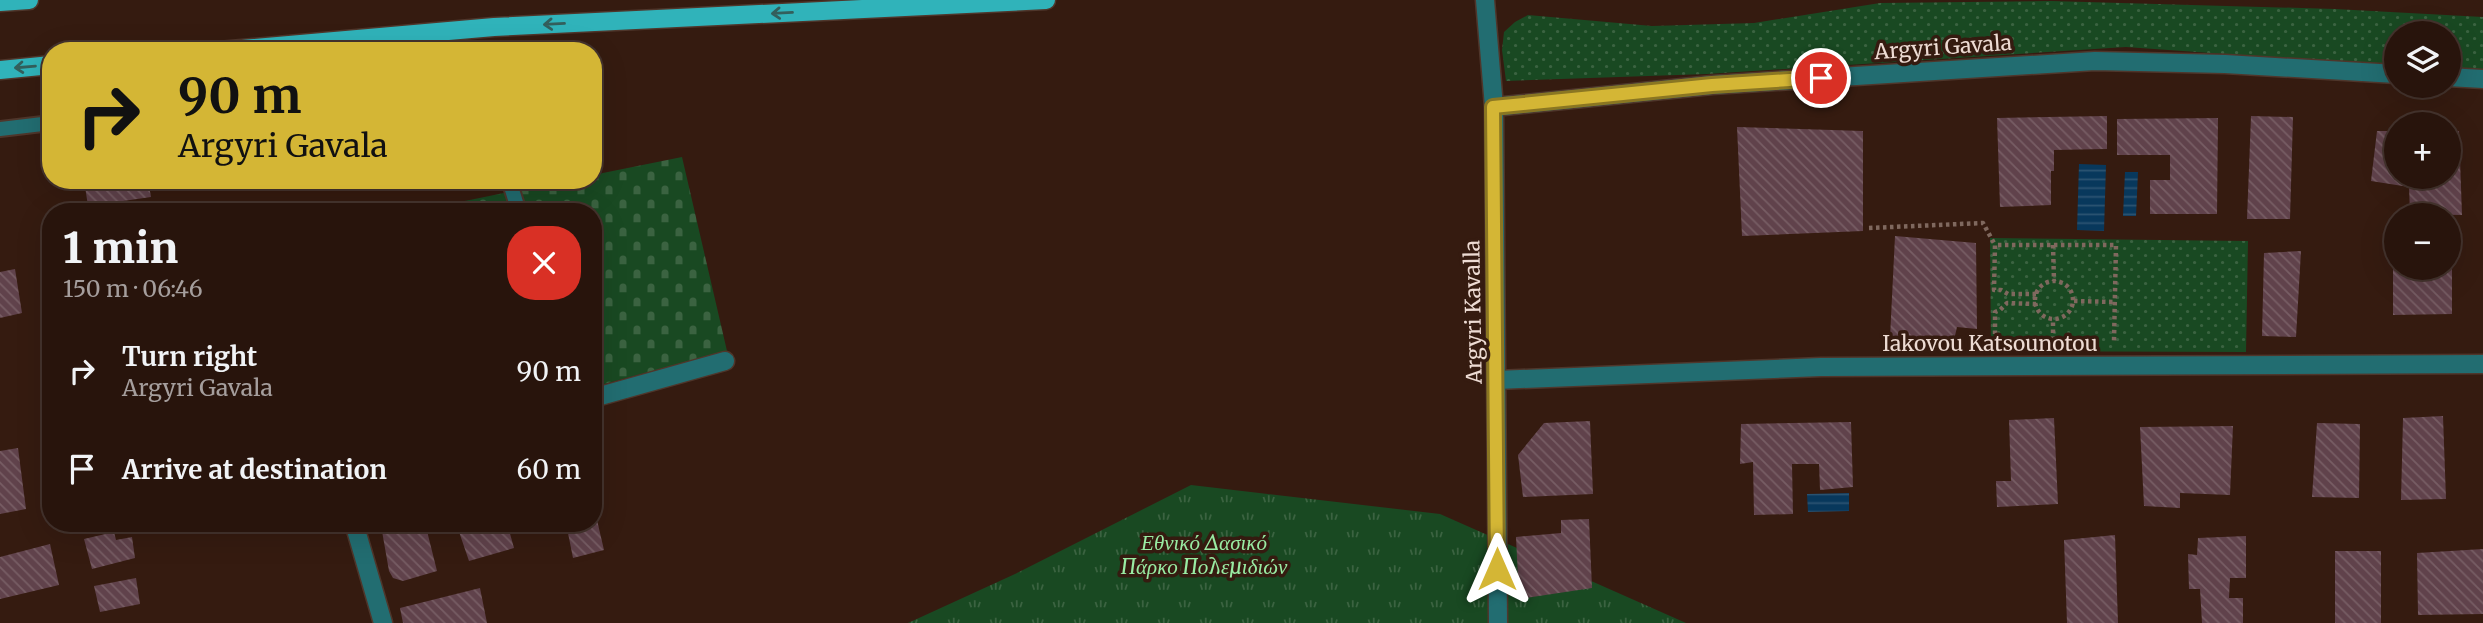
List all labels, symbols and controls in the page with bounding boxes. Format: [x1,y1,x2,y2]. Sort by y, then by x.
one-way arrow [770,6,793,19]
one-way arrow [544,18,566,31]
map controls [2384,21,2461,280]
button: layers [2384,21,2461,98]
street label: Argyri Gavala [1872,29,2013,65]
pin [1791,48,1851,108]
icon: arrive [1802,59,1840,97]
one-way arrow [15,61,37,74]
text: 90 m [178,65,302,126]
icon: right [63,70,154,161]
button: + [2384,112,2461,189]
text: Argyri Gavala [178,126,388,166]
button: − [2384,203,2461,280]
text: 1 min [63,222,178,274]
button: close [507,226,581,300]
street label: Argyri Kavalla [1458,240,1488,385]
text: 150 m · 06:46 [63,274,203,303]
street label: Iakovou Katsounotou [1882,330,2098,357]
text: Turn right [122,340,257,373]
icon: right [63,352,101,390]
text: 90 m [517,355,581,388]
text: Argyri Gavala [122,373,273,402]
icon: arrive [63,450,101,488]
text: Arrive at destination [122,453,387,486]
text: 60 m [517,453,581,486]
park label: Εθνικό Δασικό Πάρκο Πολεμιδιών [1121,529,1288,580]
position arrow [1460,532,1534,606]

